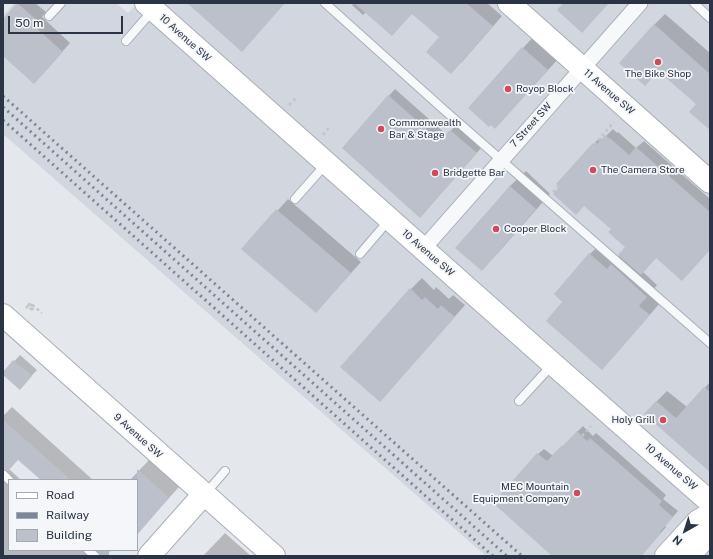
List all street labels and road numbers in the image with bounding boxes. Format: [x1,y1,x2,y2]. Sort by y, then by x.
street label: 10 Avenue SW [157,12,213,64]
street label: 11 Avenue SW [581,67,637,117]
street label: 7 Street SW [508,100,554,150]
street label: 10 Avenue SW [399,227,457,279]
street label: 9 Avenue SW [111,411,165,461]
street label: 10 Avenue SW [642,441,700,493]

